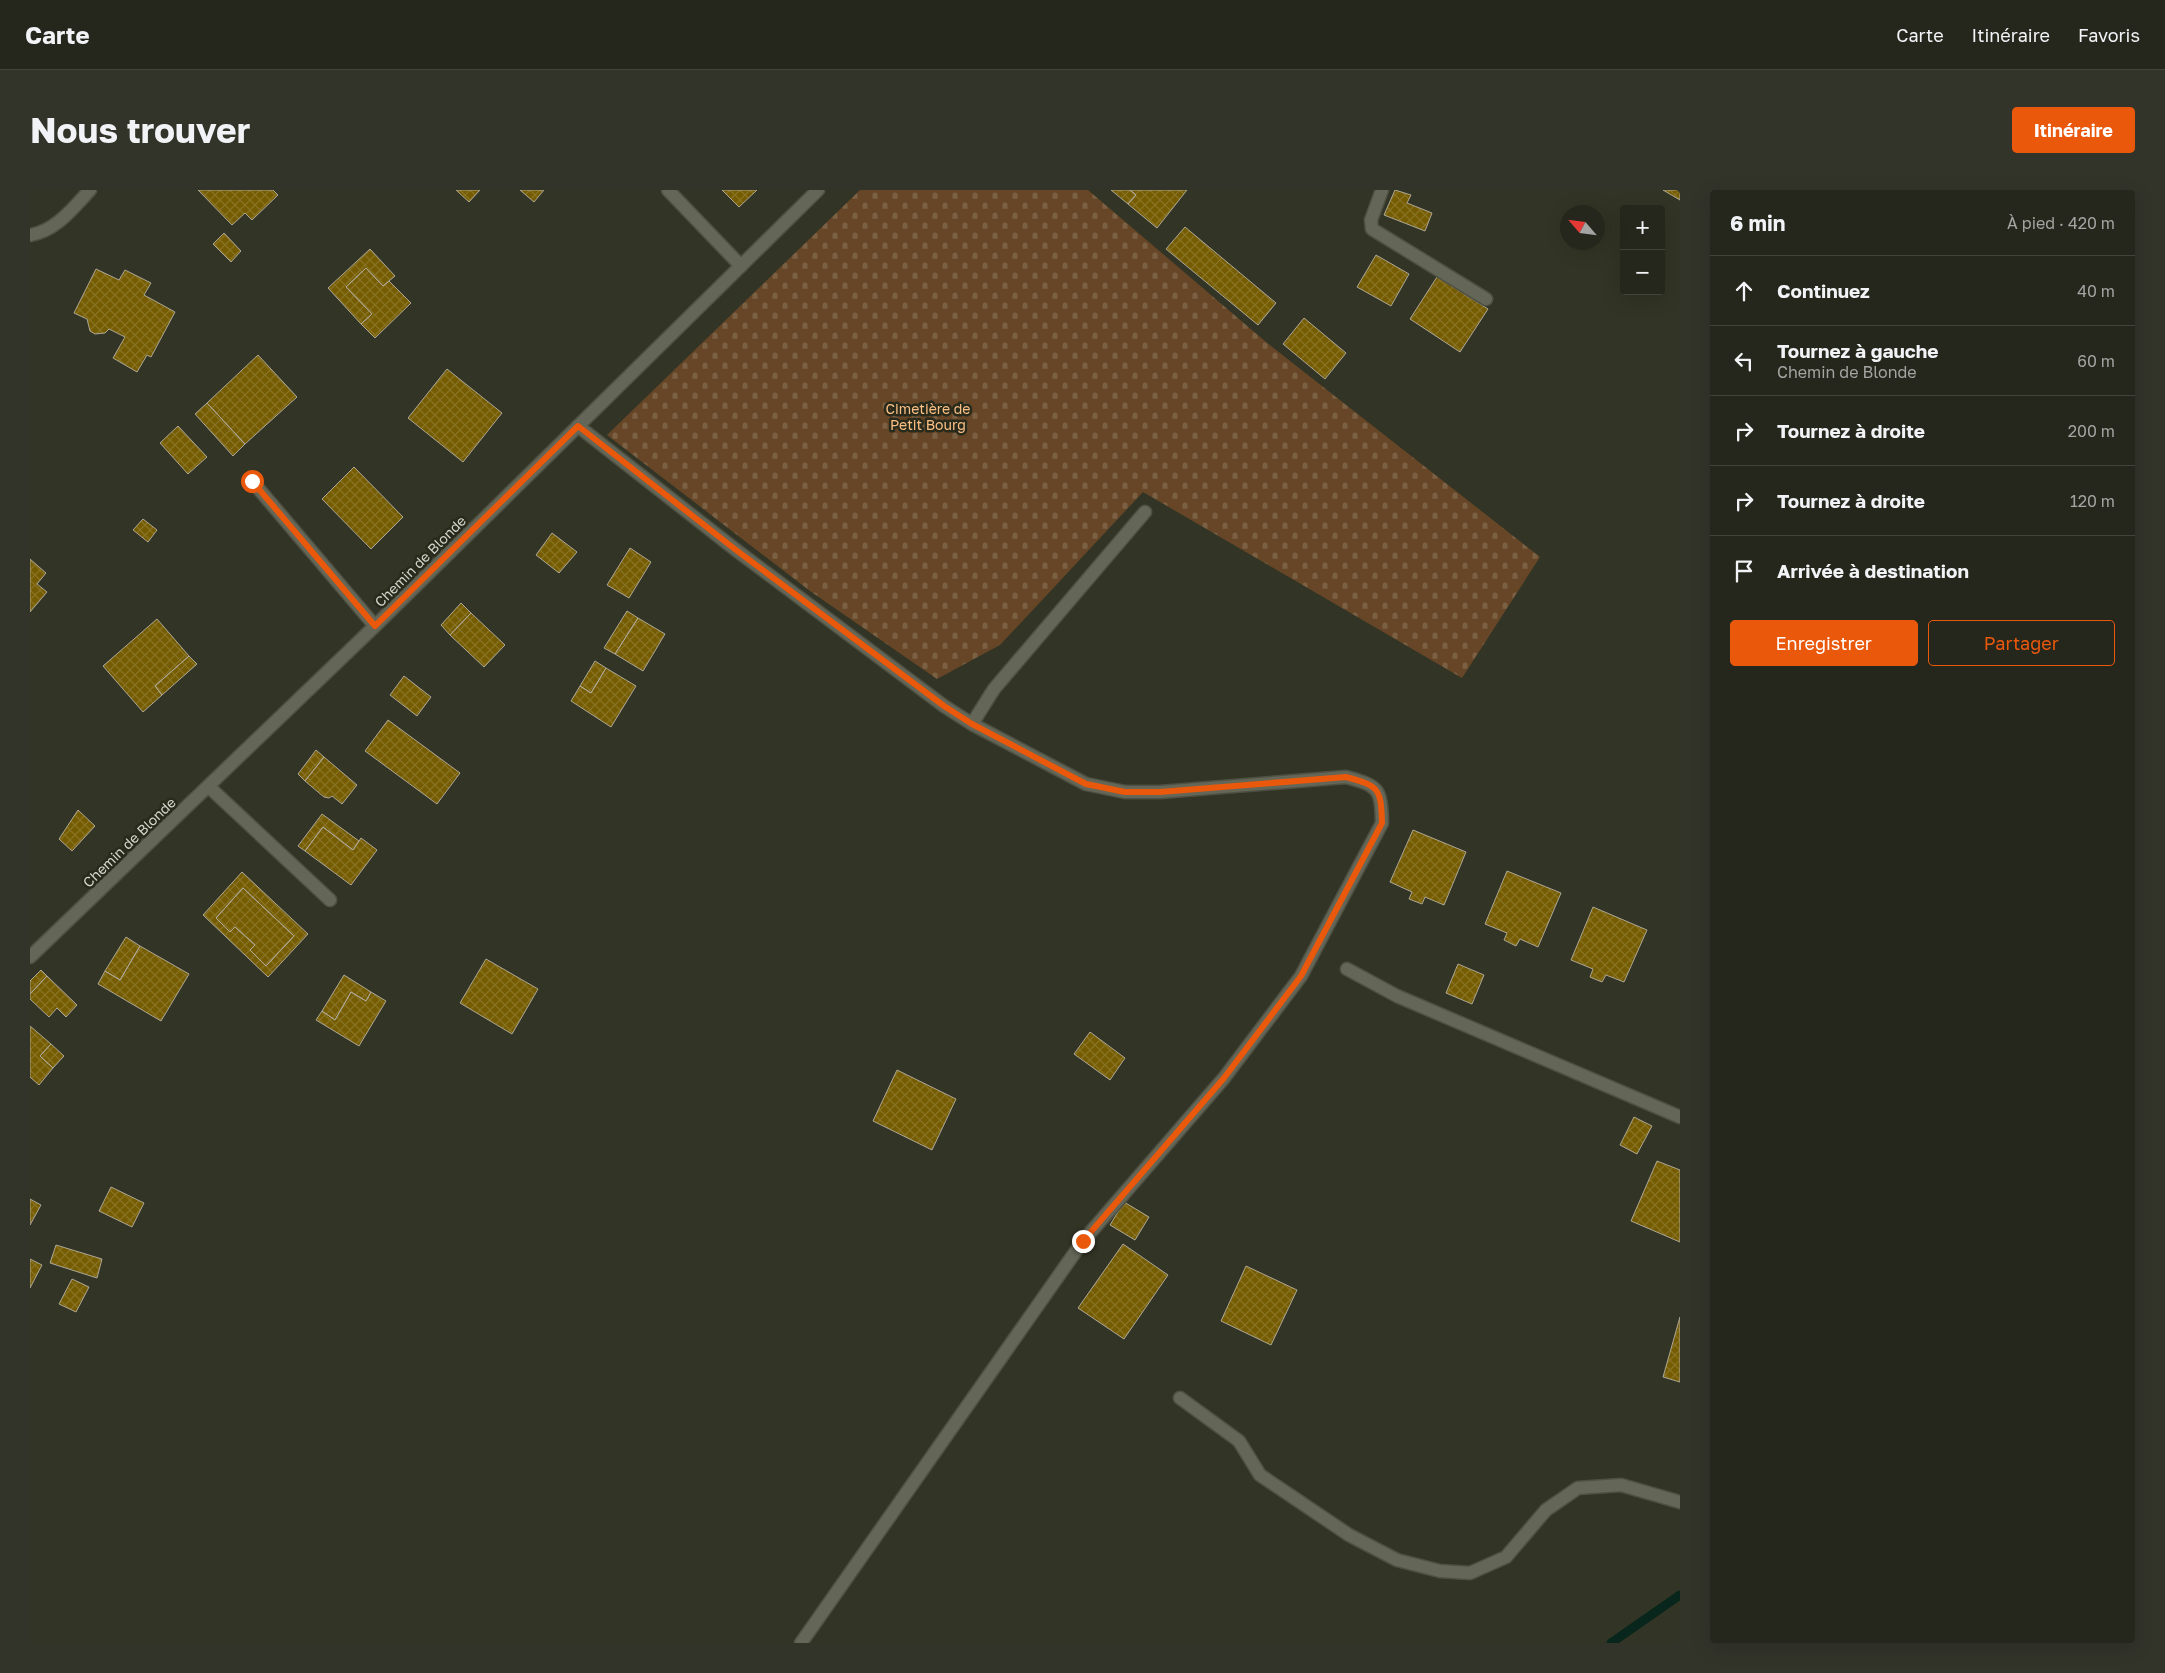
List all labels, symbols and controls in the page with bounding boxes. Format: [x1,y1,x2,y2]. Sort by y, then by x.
text: Carte [25,20,90,49]
text: Carte [1896,24,1944,46]
text: Itinéraire [1972,24,2050,46]
text: Favoris [2078,24,2140,46]
button: Itinéraire [2012,107,2135,153]
text: Nous trouver [30,109,250,151]
north arrow [1560,205,1605,250]
map controls [1620,205,1665,295]
button: + [1620,205,1665,250]
text: 6 min [1730,210,1785,236]
text: À pied · 420 m [2007,213,2115,233]
button: − [1620,250,1665,295]
icon: ahead [1730,277,1758,305]
text: Continuez [1777,279,1870,302]
text: 40 m [2077,281,2115,301]
text: Tournez à gauche [1777,339,1938,362]
icon: left [1730,347,1758,375]
text: 60 m [2077,351,2115,371]
text: Chemin de Blonde [1777,362,1917,382]
park label: Cimetière de Petit Bourg [886,400,970,433]
icon: right [1730,417,1758,445]
text: Tournez à droite [1777,419,1925,442]
text: 200 m [2068,421,2115,441]
route start [241,470,264,493]
icon: right [1730,487,1758,515]
text: Tournez à droite [1777,489,1925,512]
text: 120 m [2070,491,2115,511]
street label: Chemin de Blonde [371,512,469,610]
icon: arrive [1730,557,1758,585]
text: Arrivée à destination [1777,559,1969,582]
button: Enregistrer [1730,620,1918,666]
button: Partager [1928,620,2115,666]
street label: Chemin de Blonde [79,793,179,891]
route end [1072,1230,1095,1253]

